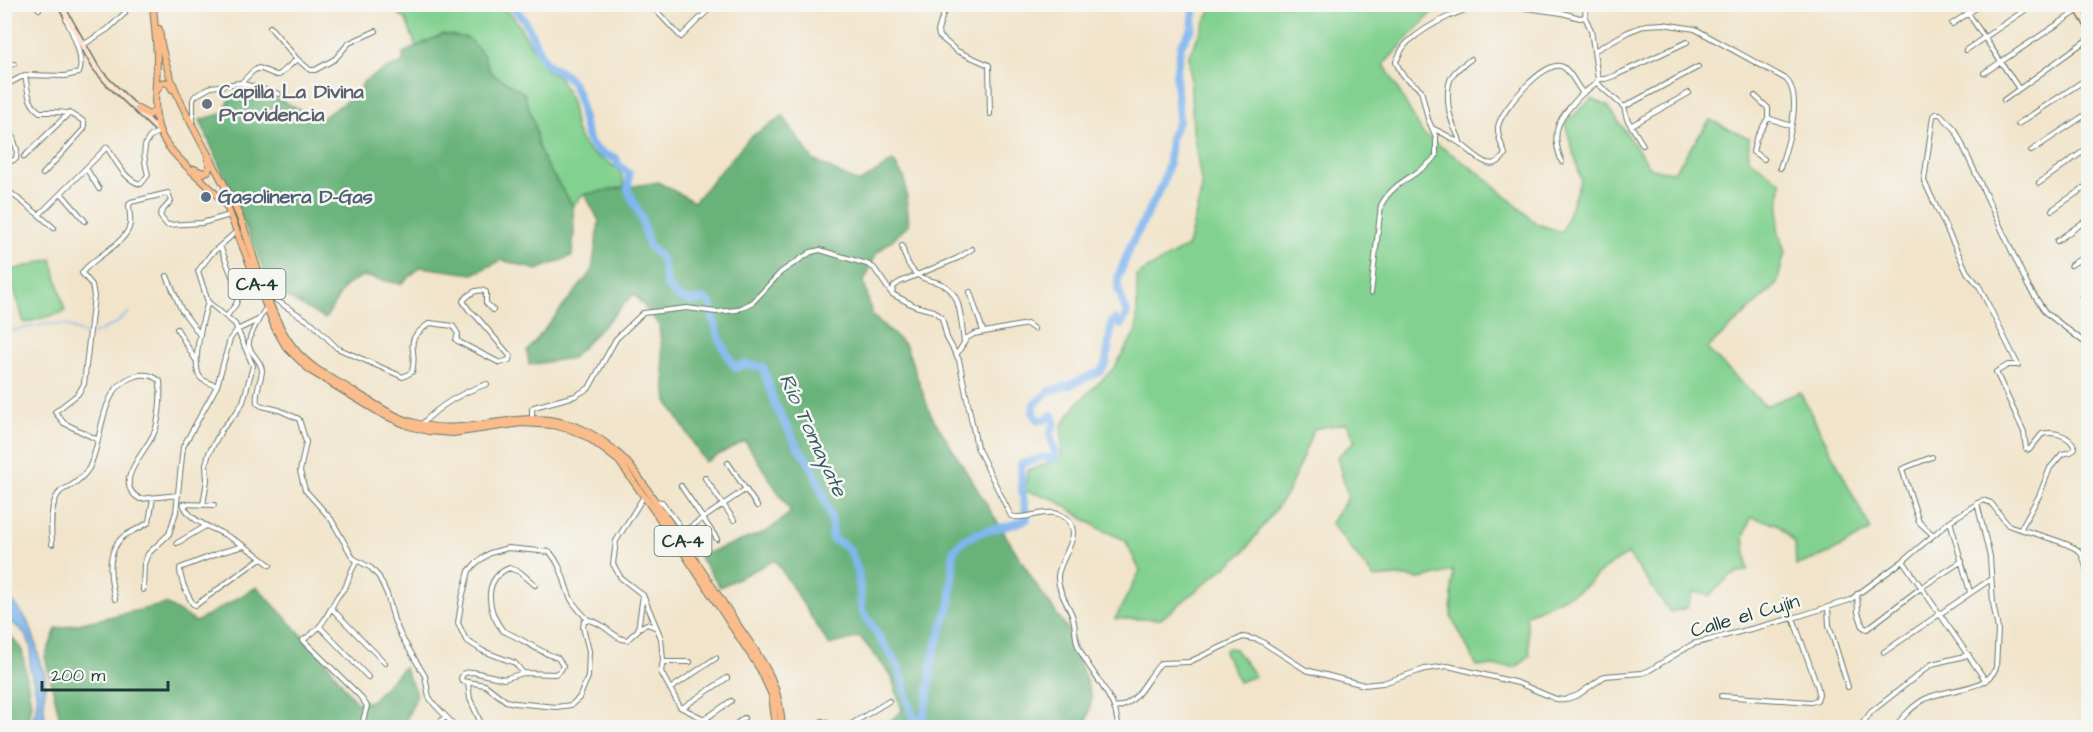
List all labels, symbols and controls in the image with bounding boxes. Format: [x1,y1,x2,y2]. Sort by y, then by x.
place label: Capilla La Divina Providencia [219,78,364,129]
marker: Capilla La Divina Providencia [200,97,214,111]
place label: Gasolinera D-Gas [218,183,373,211]
marker: Gasolinera D-Gas [199,190,213,204]
road number: CA-4 [228,269,286,299]
water label: Río Tomayate [771,369,855,503]
road number: CA-4 [654,526,712,556]
street label: Calle el Cujín [1687,587,1803,645]
scale bar [42,654,168,692]
text: 200 m [51,663,105,688]

